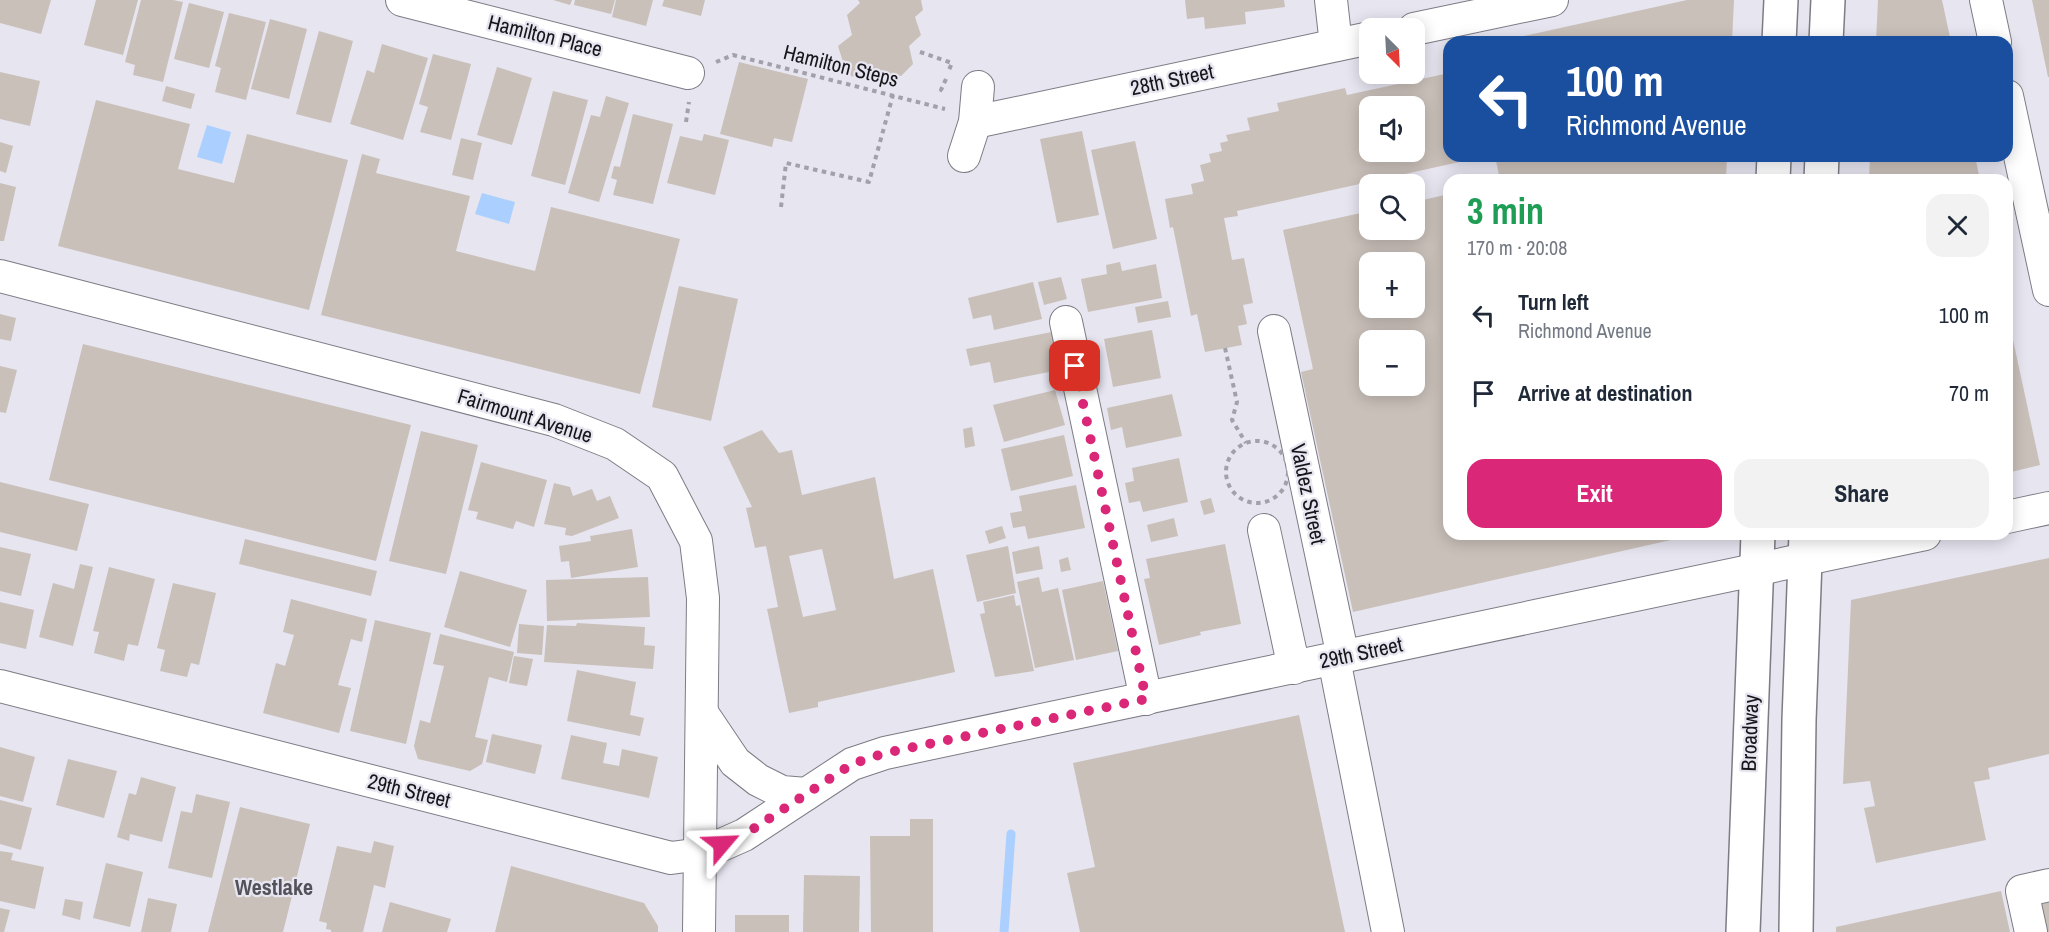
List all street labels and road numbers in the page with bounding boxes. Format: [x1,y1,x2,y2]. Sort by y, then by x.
street label: Hamilton Place [485,7,605,64]
street label: Hamilton Steps [780,37,902,94]
street label: 28th Street [1128,57,1216,102]
street label: Fairmount Avenue [454,381,596,450]
street label: Valdez Street [1284,441,1333,547]
street label: 29th Street [1317,630,1405,675]
street label: Broadway [1734,694,1765,772]
street label: 29th Street [365,766,454,815]

